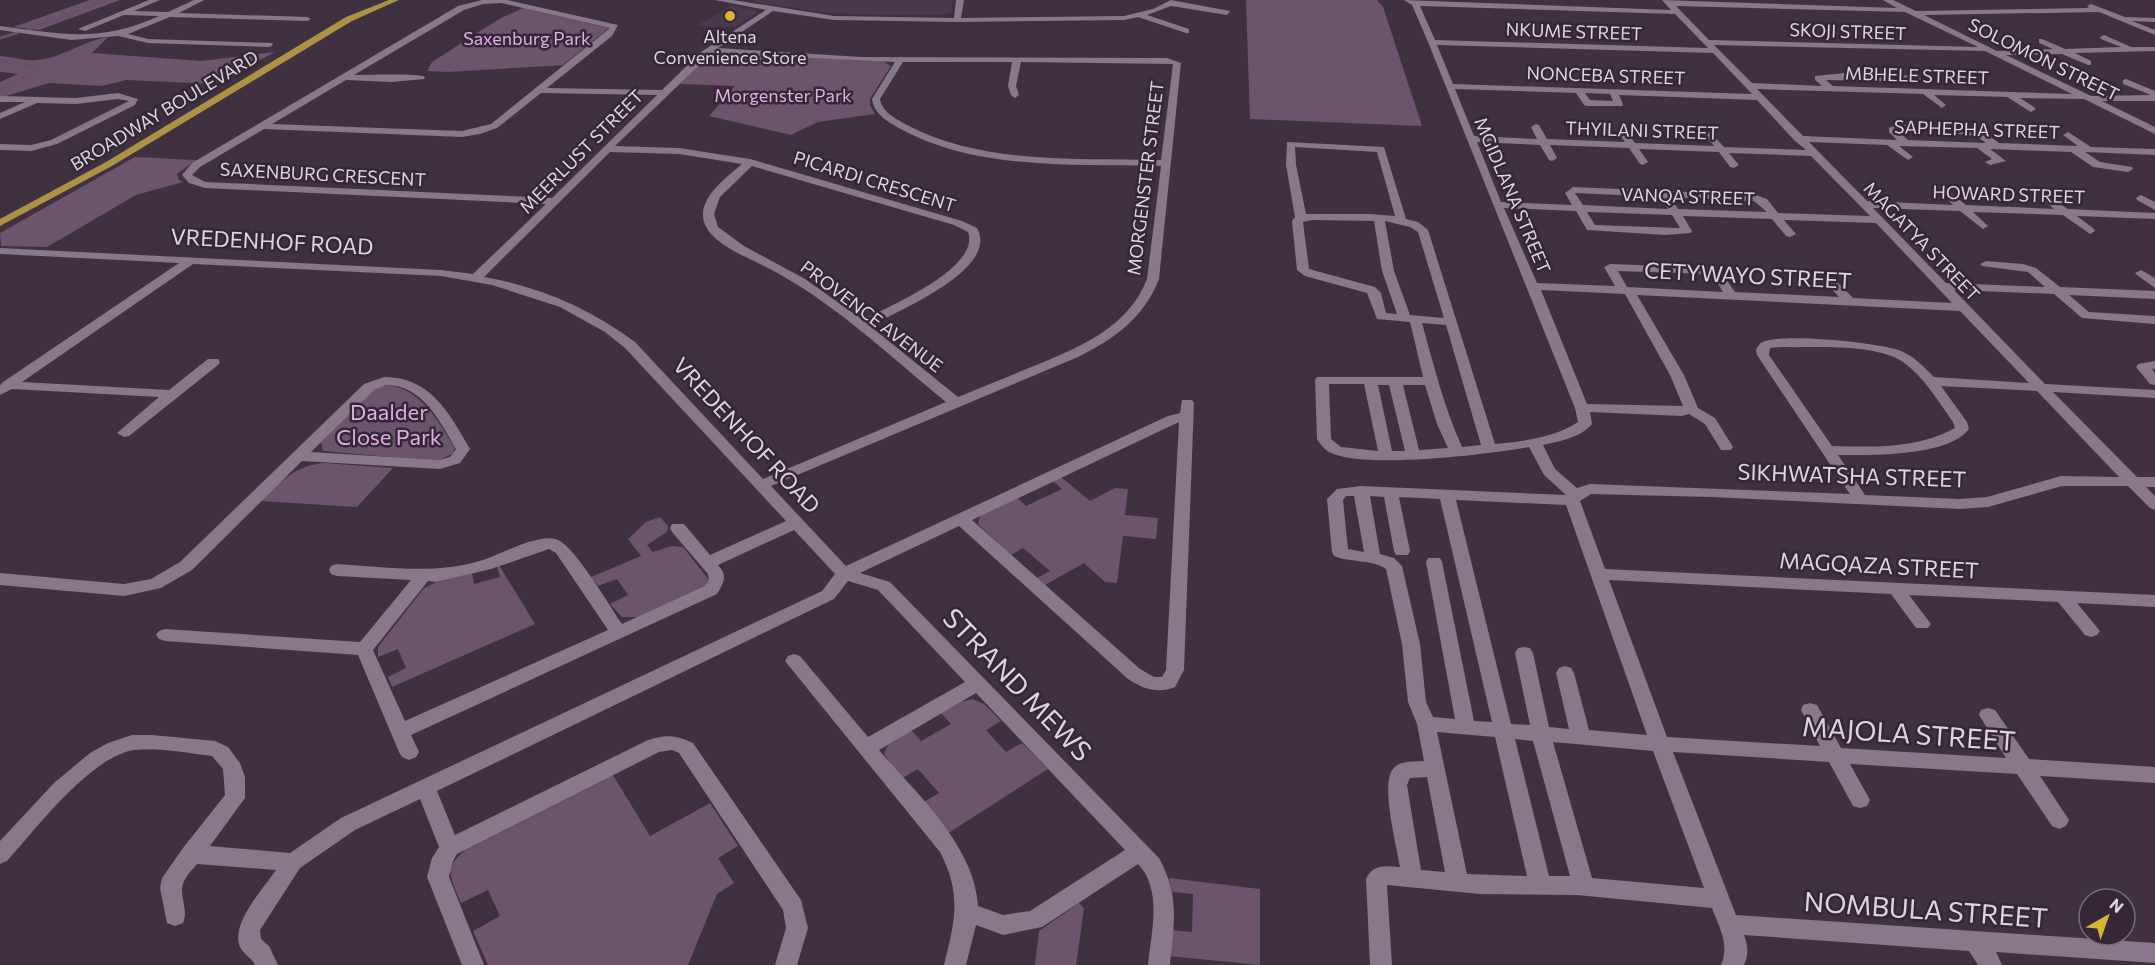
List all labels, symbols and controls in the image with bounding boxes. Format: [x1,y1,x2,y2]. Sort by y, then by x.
marker: Altena Convenience Store [723,9,737,23]
street label: SOLOMON STREET [1965,13,2123,105]
street label: NKUME STREET [1505,18,1643,44]
street label: SKOJI STREET [1789,18,1907,44]
place label: Altena Convenience Store [654,25,806,68]
park label: Saxenburg Park [463,27,591,49]
street label: BROADWAY BOULEVARD [66,45,262,175]
street label: NONCEBA STREET [1526,61,1686,89]
street label: MBHELE STREET [1845,61,1989,89]
street label: MORGENSTER STREET [1122,80,1168,276]
street label: MEERLUST STREET [514,84,648,218]
park label: Morgenster Park [714,84,852,106]
street label: MGIDLANA STREET [1470,114,1556,276]
street label: SAPHEPHA STREET [1894,115,2060,143]
street label: THYILANI STREET [1565,116,1719,144]
street label: PICARDI CRESCENT [791,146,959,216]
street label: SAXENBURG CRESCENT [219,158,427,190]
street label: MAGATYA STREET [1859,177,1985,305]
street label: HOWARD STREET [1932,180,2086,208]
street label: VANQA STREET [1621,183,1755,209]
street label: VREDENHOF ROAD [170,222,374,260]
street label: PROVENCE AVENUE [797,255,947,377]
street label: CETYWAYO STREET [1643,256,1853,294]
street label: VREDENHOF ROAD [668,352,826,518]
park label: Daalder Close Park [336,398,442,450]
street label: SIKHWATSHA STREET [1737,458,1967,492]
street label: MAGQAZA STREET [1778,546,1980,584]
street label: STRAND MEWS [937,601,1099,767]
street label: MAJOLA STREET [1801,709,2017,757]
street label: NOMBULA STREET [1803,884,2049,934]
north arrow [2077,887,2137,947]
text: N [2106,894,2128,916]

